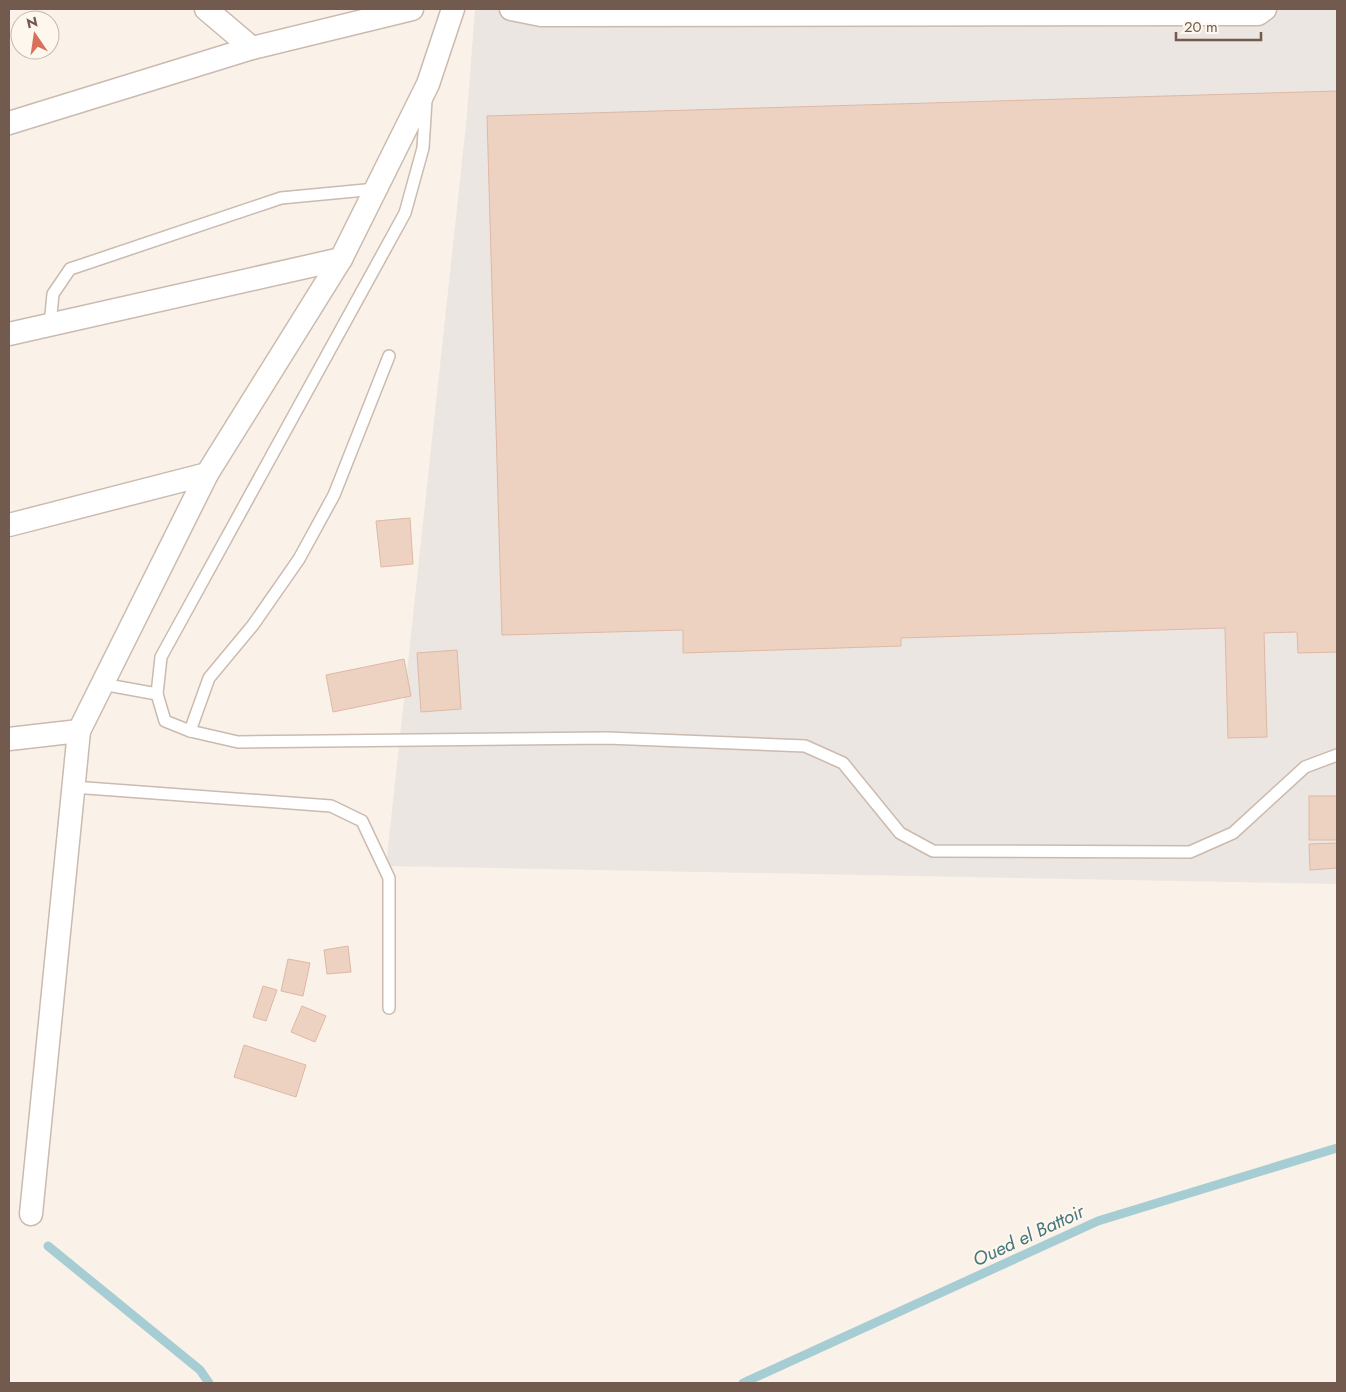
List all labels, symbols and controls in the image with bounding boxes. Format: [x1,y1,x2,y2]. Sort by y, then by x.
north arrow [10,10,60,60]
scale bar [1176,10,1261,42]
text: N [24,11,40,33]
text: 20 m [1184,16,1218,38]
water label: Oued el Battoir [968,1197,1090,1273]

